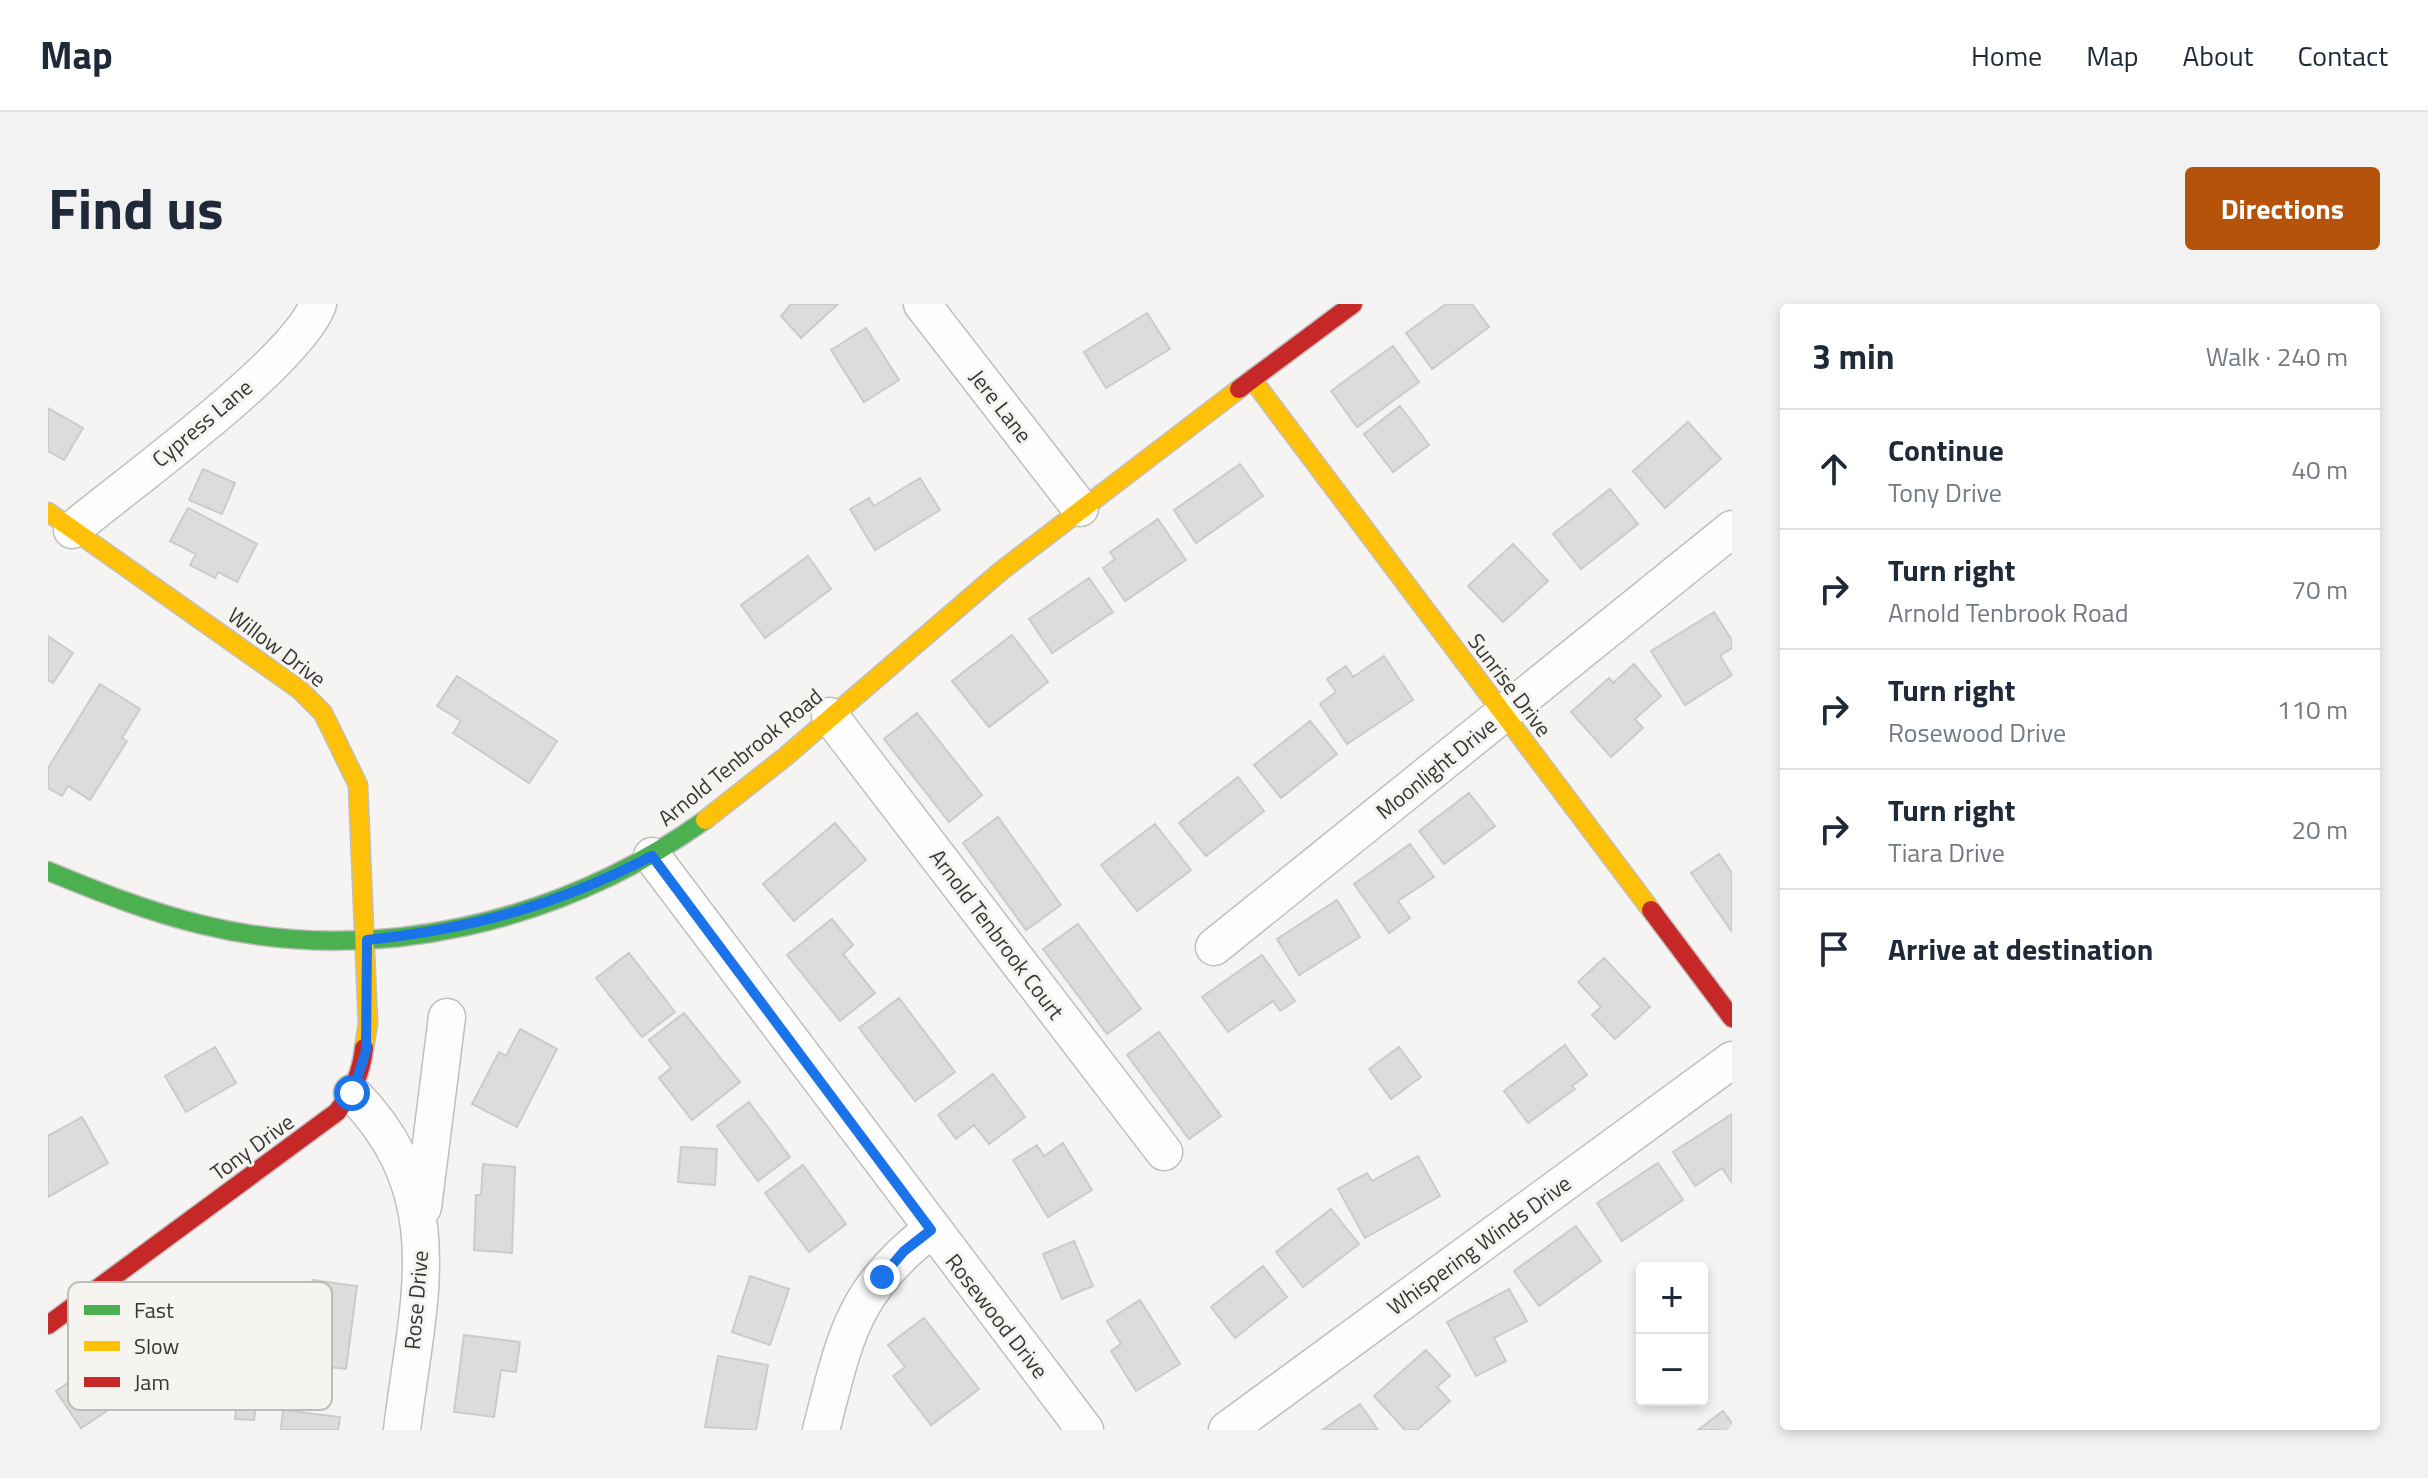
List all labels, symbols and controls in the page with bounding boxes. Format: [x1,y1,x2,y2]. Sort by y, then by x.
text: Map [40,26,113,84]
text: Home [1971,34,2042,77]
text: Map [2086,34,2139,77]
text: About [2183,34,2253,77]
text: Contact [2297,34,2388,77]
text: Find us [48,166,224,251]
button: Directions [2185,167,2380,250]
text: 3 min [1812,330,1895,382]
text: Walk · 240 m [2206,337,2348,376]
street label: Jere Lane [961,362,1041,450]
street label: Cypress Lane [144,371,260,475]
text: Continue [1888,427,2004,473]
icon: ahead [1812,447,1856,491]
text: 40 m [2291,450,2348,489]
text: Tony Drive [1888,473,2002,512]
text: Turn right [1888,547,2016,593]
icon: right [1812,567,1856,611]
text: 70 m [2291,570,2348,609]
text: Arnold Tenbrook Road [1888,593,2128,632]
street label: Willow Drive [221,599,333,695]
street label: Sunrise Drive [1460,626,1560,744]
text: Turn right [1888,667,2016,713]
street label: Arnold Tenbrook Road [650,680,830,834]
icon: right [1812,687,1856,731]
text: 110 m [2277,690,2348,729]
street label: Moonlight Drive [1368,709,1504,827]
text: Rosewood Drive [1888,713,2066,752]
text: Turn right [1888,787,2016,833]
icon: right [1812,807,1856,851]
text: 20 m [2291,810,2348,849]
text: Tiara Drive [1888,833,2005,872]
street label: Arnold Tenbrook Court [921,841,1073,1027]
text: Arrive at destination [1888,926,2153,972]
icon: arrive [1812,927,1856,971]
route start [334,1075,370,1111]
street label: Tony Drive [203,1105,301,1189]
street label: Whispering Winds Drive [1380,1166,1578,1324]
street label: Rosewood Drive [937,1246,1057,1386]
street label: Rose Drive [395,1249,437,1351]
route end [864,1259,900,1295]
map controls [1636,1262,1708,1406]
button: + [1636,1262,1708,1334]
legend [68,1282,332,1410]
text: Fast [134,1293,174,1327]
text: Slow [134,1329,180,1363]
button: − [1636,1334,1708,1406]
text: Jam [134,1365,170,1399]

